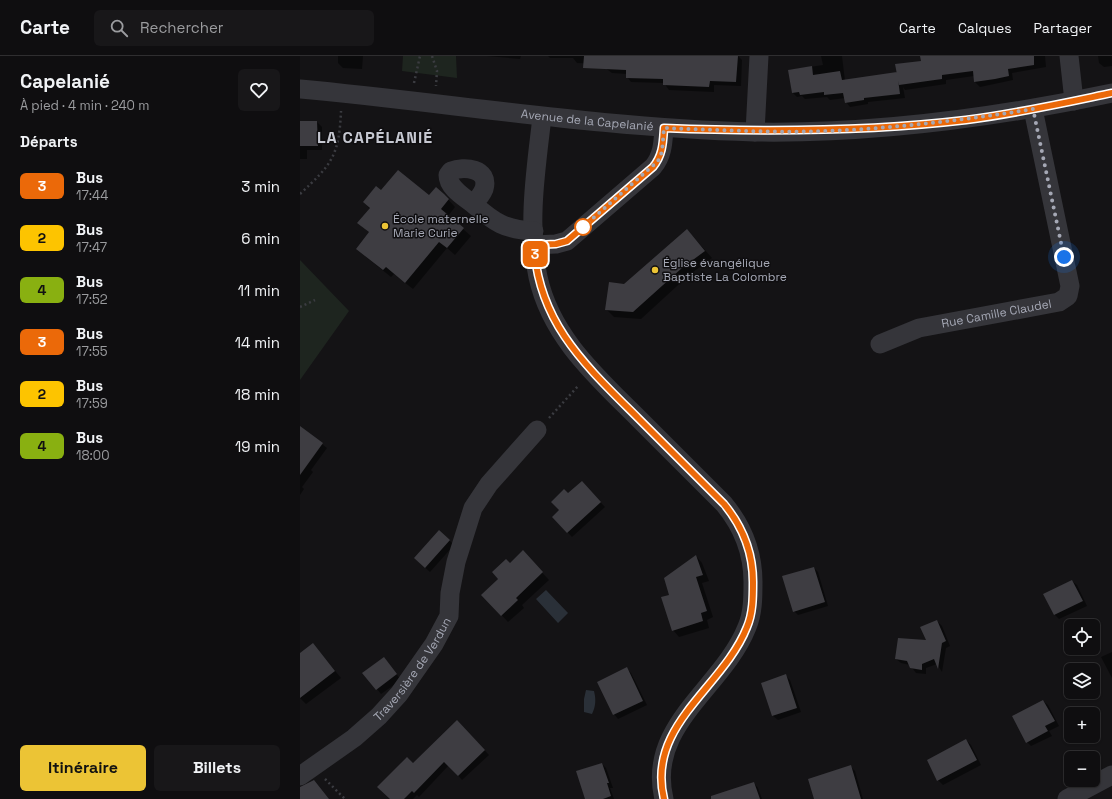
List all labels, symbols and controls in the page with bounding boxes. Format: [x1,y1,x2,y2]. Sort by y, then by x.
search box [94,10,374,46]
text: Carte [20,15,70,40]
icon: search [108,17,130,39]
text: Rechercher [140,18,224,37]
text: Carte [899,19,936,37]
text: Calques [958,19,1012,37]
text: Partager [1034,19,1092,37]
text: Capelanié [20,69,110,94]
button: heart [238,69,280,111]
text: À pied · 4 min · 240 m [20,97,149,114]
street label: Avenue de la Capelanié [520,106,654,135]
district label: LA CAPÉLANIÉ [317,127,433,148]
text: Départs [20,132,78,151]
text: Bus [76,168,103,187]
text: 3 [38,177,46,195]
text: 3 min [241,177,280,196]
text: 17:44 [76,187,108,204]
place label: École maternelle Marie Curie [393,211,489,241]
unlabelled marker [574,218,592,236]
text: Bus [76,220,103,239]
marker: École maternelle Marie Curie [380,221,390,231]
text: 2 [38,229,46,247]
text: 6 min [241,229,280,248]
text: 17:47 [76,239,107,256]
line badge: 3 [522,241,548,267]
text: 3 [531,245,539,263]
your location [1054,247,1074,267]
place label: Église évangélique Baptiste La Colombre [663,255,787,285]
marker: Église évangélique Baptiste La Colombre [650,265,660,275]
text: Bus [76,272,103,291]
text: 4 [38,281,46,299]
text: 11 min [238,281,280,300]
text: 17:52 [76,291,108,308]
street label: Rue Camille Claudel [940,296,1053,332]
text: Bus [76,324,103,343]
text: 3 [38,333,46,351]
text: 14 min [235,333,280,352]
text: 17:55 [76,343,108,360]
text: Bus [76,376,103,395]
text: 2 [38,385,46,403]
text: 18 min [235,385,280,404]
text: 17:59 [76,395,108,412]
text: Bus [76,428,103,447]
text: 4 [38,437,46,455]
text: 19 min [235,437,280,456]
text: 18:00 [76,447,110,464]
street label: Traversière de Verdun [370,615,455,725]
map controls [1064,619,1100,787]
button: locate [1064,619,1100,655]
button: layers [1064,663,1100,699]
button: + [1064,707,1100,743]
button: Itinéraire [20,745,146,791]
button: Billets [154,745,280,791]
button: − [1064,751,1100,787]

